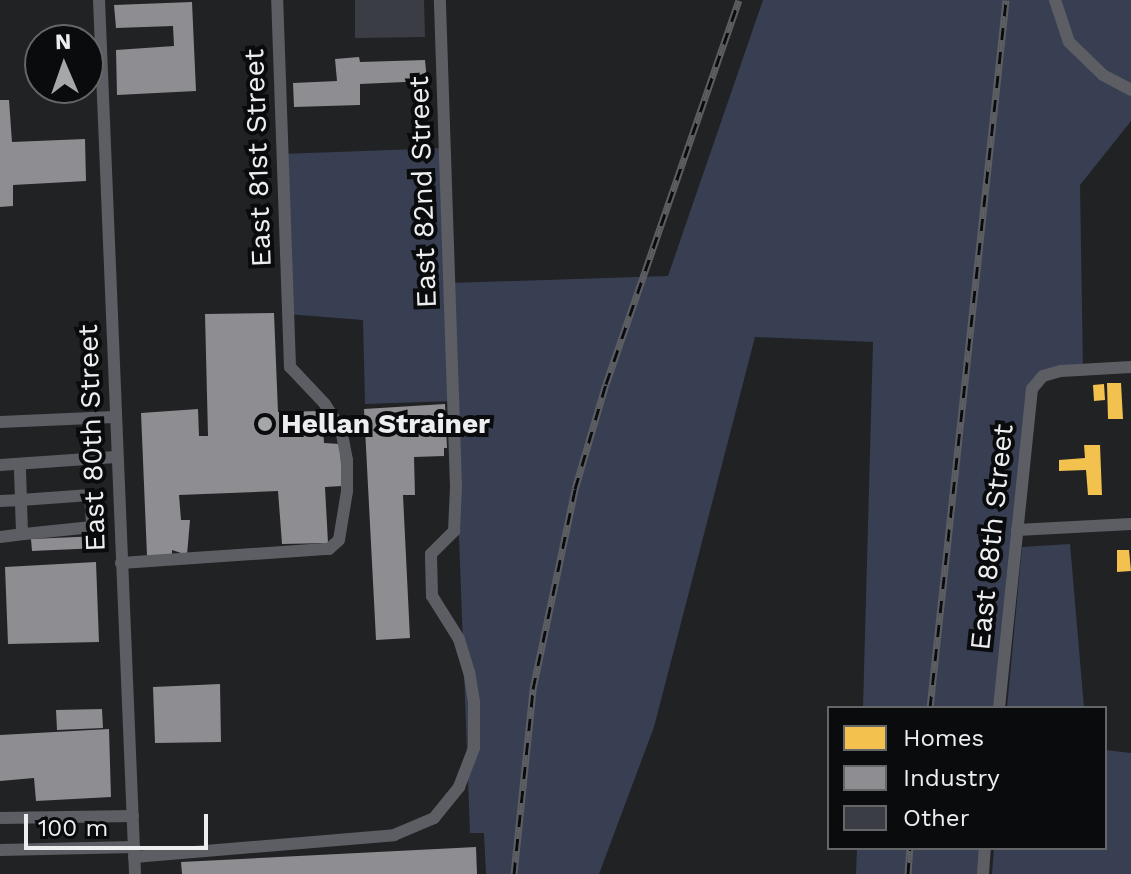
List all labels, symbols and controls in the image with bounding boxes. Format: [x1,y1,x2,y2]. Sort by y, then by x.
north arrow [24,24,104,104]
text: N [55,29,72,54]
street label: East 81st Street [237,48,279,268]
street label: East 82nd Street [402,75,444,309]
street label: East 80th Street [71,324,113,552]
place label: Hellan Strainer [281,407,490,441]
marker: Hellan Strainer [256,415,274,433]
street label: East 88th Street [963,422,1021,652]
legend [827,706,1107,850]
text: Homes [903,724,984,752]
text: Industry [903,764,1000,792]
scale bar [28,798,212,848]
text: Other [903,804,970,832]
text: 100 m [38,814,108,842]

